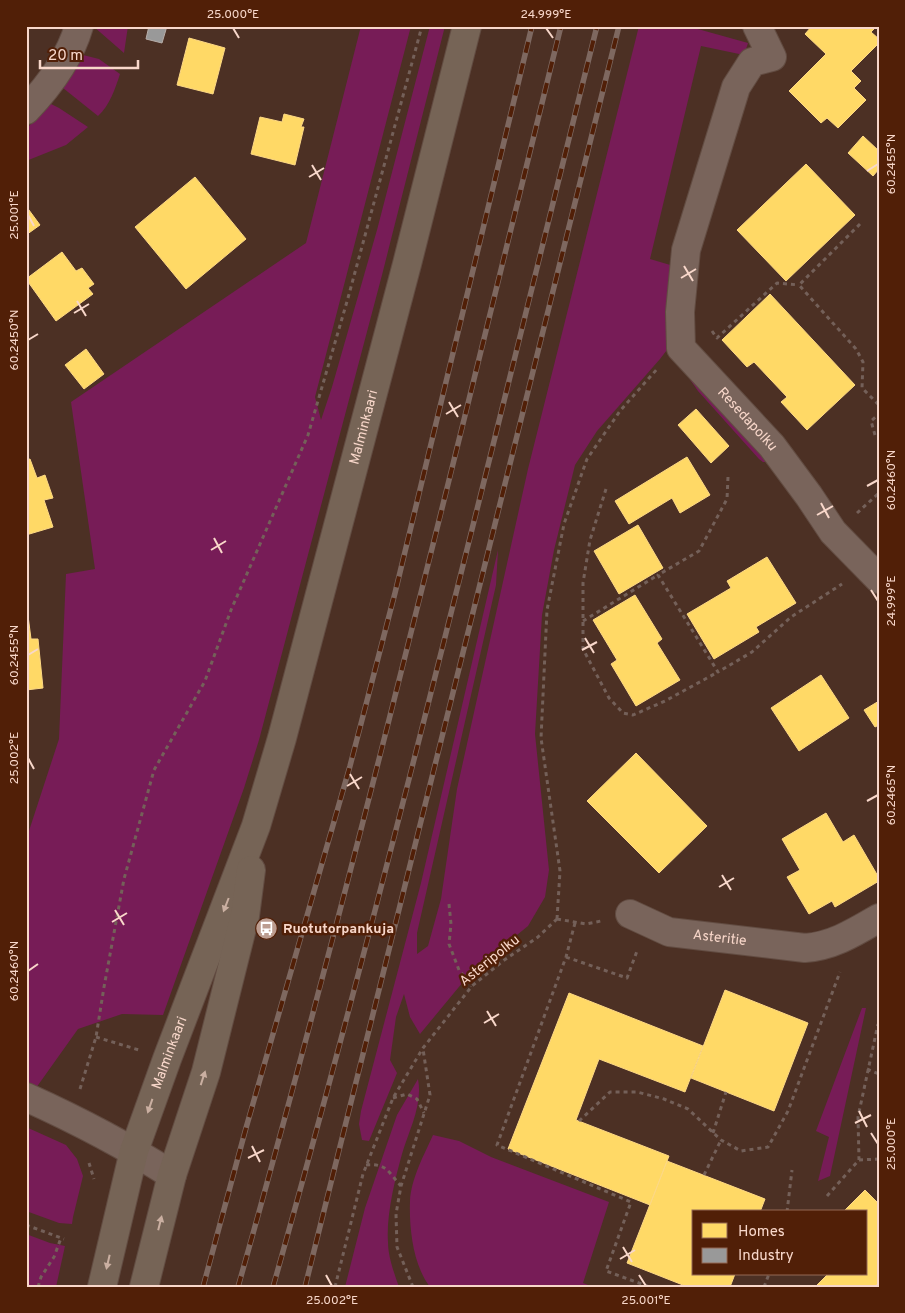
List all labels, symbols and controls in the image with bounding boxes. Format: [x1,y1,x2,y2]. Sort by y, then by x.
text: 25.000°E [207,7,259,23]
text: 24.999°E [521,7,571,23]
scale bar [40,38,138,70]
text: 20 m [48,47,83,66]
text: 60.2455°N [884,134,900,194]
text: 25.001°E [7,190,23,240]
text: 60.2450°N [7,310,23,370]
street label: Resedapolku [714,384,781,454]
street label: Malminkaari [346,388,382,466]
text: 60.2460°N [884,450,900,510]
text: 24.999°E [884,576,900,626]
text: 60.2455°N [7,625,23,685]
text: 25.002°E [7,732,23,784]
text: 60.2465°N [884,765,900,825]
one-way arrow [222,897,229,912]
bus stop icon: Ruotutorpankuja [255,917,279,941]
place label: Ruotutorpankuja [283,921,394,938]
street label: Asteritie [692,926,747,950]
street label: Asteripolku [457,932,523,990]
text: 60.2460°N [7,941,23,1001]
street label: Malminkaari [148,1014,191,1092]
one-way arrow [200,1071,208,1086]
one-way arrow [146,1098,153,1113]
text: 25.000°E [884,1118,900,1170]
legend [692,1210,868,1276]
one-way arrow [156,1215,164,1230]
text: Homes [738,1223,785,1242]
text: Industry [738,1247,794,1266]
one-way arrow [104,1255,112,1270]
text: 25.002°E [306,1293,358,1309]
text: 25.001°E [621,1293,671,1309]

